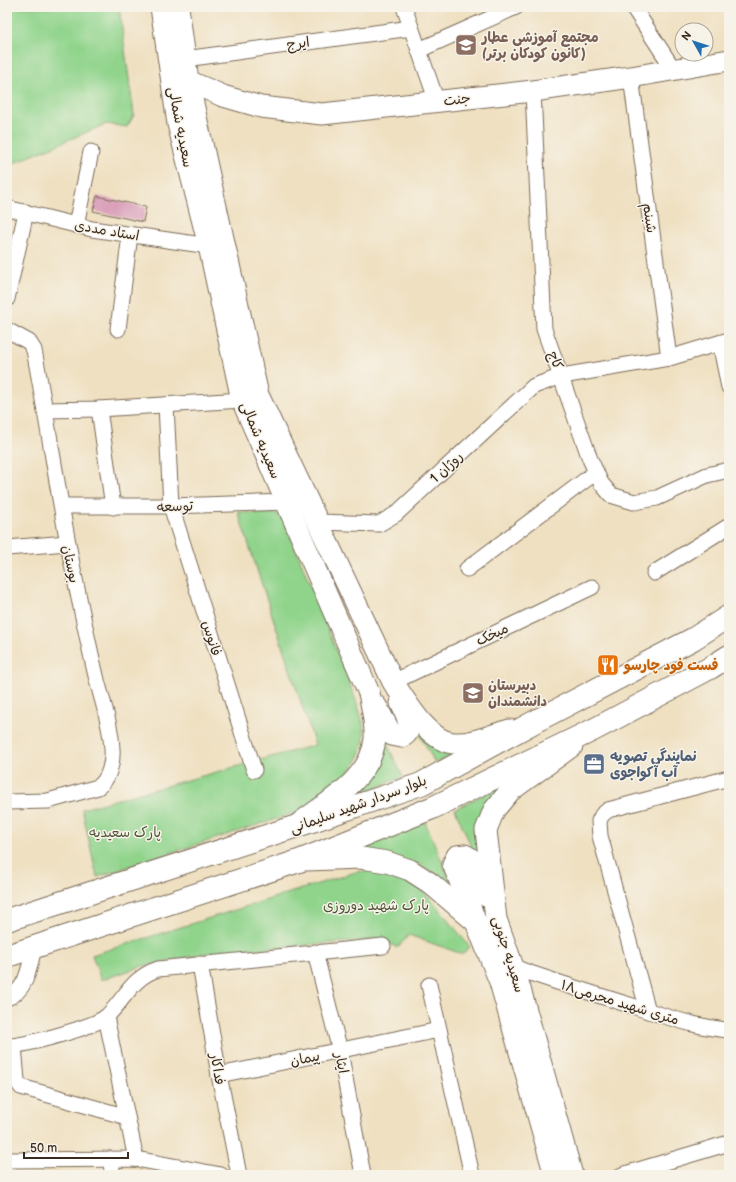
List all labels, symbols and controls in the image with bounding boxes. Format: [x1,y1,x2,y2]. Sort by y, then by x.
north arrow [674,22,714,62]
place label: مجتمع آموزشی عطار (کانون کودکان برتر) [480,29,599,63]
text: N [679,29,694,43]
school or university icon: مجتمع آموزشی عطار (کانون کودکان برتر) [453,32,479,58]
street label: ایرج [285,33,311,55]
street label: سعیدیه شمالی [164,85,197,169]
street label: جنت [443,90,471,109]
street label: شبنم [637,202,660,234]
street label: استاد مددی [73,216,141,245]
street label: کاج [543,349,567,372]
street label: سعیدیه شمالی [237,399,284,481]
street label: روژان 1 [426,448,466,487]
street label: توسعه [157,497,194,516]
street label: بوستان [58,544,83,585]
street label: فانوس [198,618,225,658]
street label: میخک [473,620,511,649]
restaurant icon: فست فود چارسو [595,652,621,678]
place label: فست فود چارسو [623,657,718,675]
place label: دبیرستان دانشمندان [488,677,547,710]
school or university icon: دبیرستان دانشمندان [460,680,486,706]
place label: نمایندگی تصویه آب آکواجوی [610,747,697,782]
office icon: نمایندگی تصویه آب آکواجوی [581,751,607,777]
street label: بلوار سردار شهید سلیمانی [287,772,429,837]
park label: پارک سعیدیه [89,824,161,842]
park label: پارک شهید دوروزی [323,897,429,915]
street label: سعیدیه جنوبی [488,914,528,995]
street label: ۱۸متری شهید محرمی [559,976,681,1029]
street label: پیمان [289,1047,322,1071]
street label: ایثار [331,1050,352,1075]
street label: فداکار [206,1051,229,1086]
scale bar [24,1134,128,1160]
text: 50 m [30,1141,57,1156]

